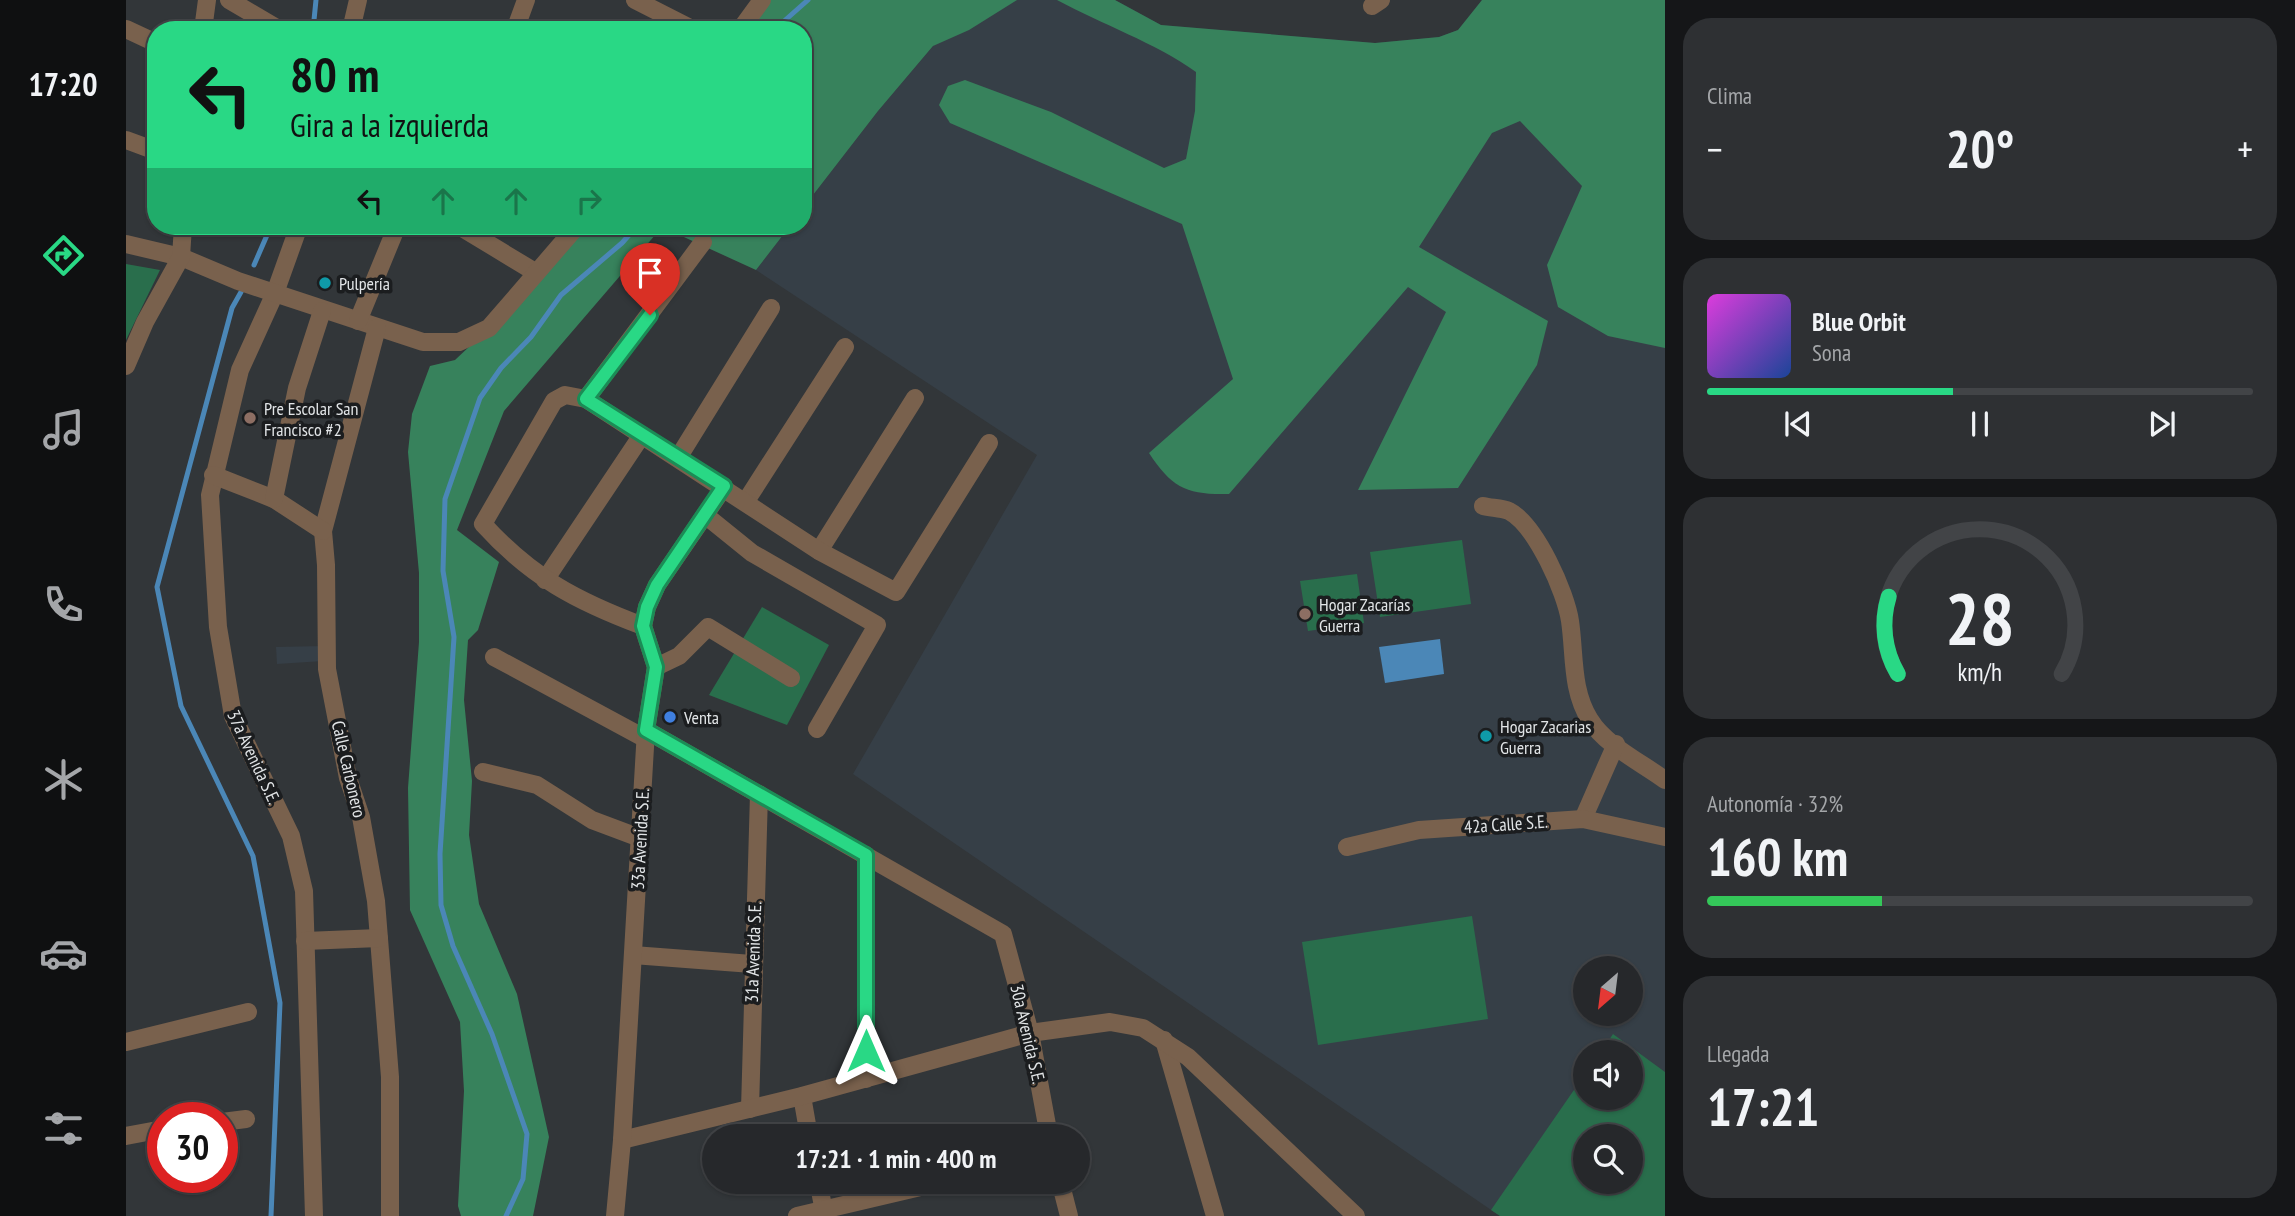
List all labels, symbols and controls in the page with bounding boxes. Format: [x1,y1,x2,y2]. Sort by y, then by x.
text: 80 m [290,42,379,106]
icon: left [175,49,266,140]
text: 17:20 [28,63,98,105]
text: Clima [1707,81,1752,110]
text: Gira a la izquierda [290,104,489,146]
text: 20° [1946,115,2014,182]
text: − [1707,124,1723,173]
text: + [2237,124,2253,173]
icon: left [351,182,389,220]
icon: ahead [424,182,462,220]
icon: ahead [497,182,535,220]
icon: right [570,182,608,220]
icon: directions [39,231,88,280]
pin [620,243,680,315]
icon: arrive [631,254,669,292]
place label: Pulpería [339,272,390,295]
marker: Pulpería [317,275,333,291]
text: Blue Orbit [1812,305,1906,338]
text: Sona [1812,338,1851,367]
place label: Pre Escolar San Francisco #2 [264,397,358,441]
icon: music [39,405,88,454]
icon: previous [1779,405,1817,443]
icon: pause [1961,405,1999,443]
icon: next [2143,405,2181,443]
marker: Pre Escolar San Francisco #2 [242,410,258,426]
text: 28 [1945,570,2015,664]
icon: phone [39,580,88,629]
place label: Hogar Zacarías Guerra [1319,593,1410,637]
marker: Hogar Zacarías Guerra [1297,606,1313,622]
text: km/h [1958,656,2002,688]
street label: 37a Avenida S.E. [222,706,286,808]
place label: Venta [683,706,719,729]
marker: Venta [662,709,678,725]
place label: Hogar Zacarias Guerra [1500,715,1591,759]
street label: Calle Carbonero [327,718,371,820]
marker: Hogar Zacarias Guerra [1478,728,1494,744]
icon: climate [39,755,88,804]
street label: 33a Avenida S.E. [626,788,654,890]
text: Autonomía · 32% [1707,789,1843,818]
street label: 42a Calle S.E. [1463,810,1549,838]
text: 160 km [1707,823,1848,890]
street label: 31a Avenida S.E. [740,901,766,1003]
icon: car [39,929,88,978]
north arrow [1573,956,1643,1026]
map controls [1573,956,1643,1194]
street label: 30a Avenida S.E. [1005,982,1051,1086]
position arrow [829,1014,903,1088]
text: Llegada [1707,1039,1770,1068]
button: sound [1573,1040,1643,1110]
text: 17:21 [1707,1073,1819,1140]
speed limit sign: 30 [147,1102,238,1193]
icon: filters [39,1104,88,1153]
button: search [1573,1124,1643,1194]
text: 17:21 · 1 min · 400 m [796,1142,996,1175]

